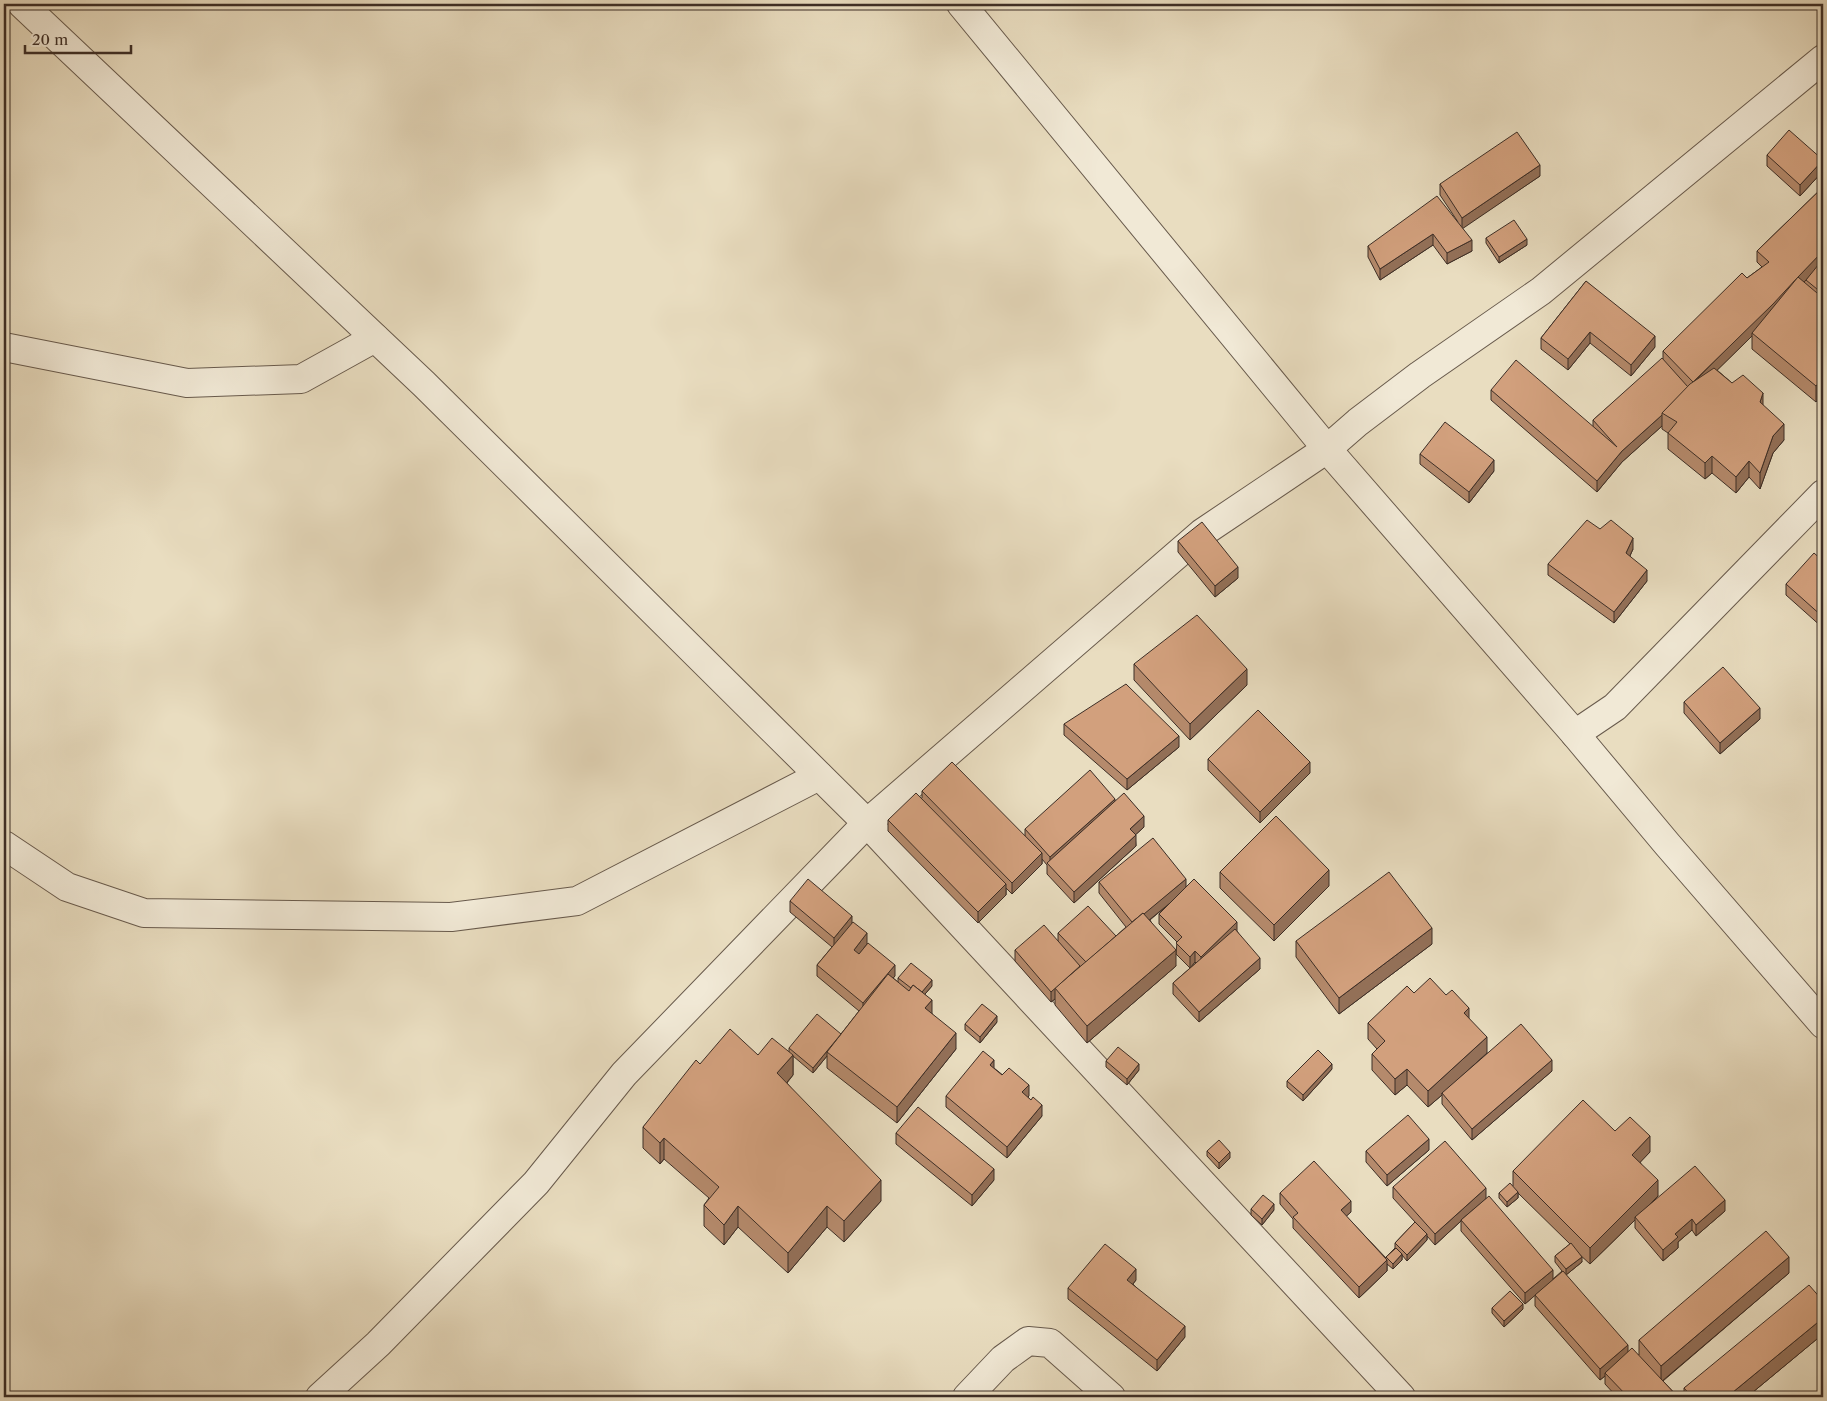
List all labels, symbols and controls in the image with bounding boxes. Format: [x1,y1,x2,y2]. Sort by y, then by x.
scale bar [25,22,131,54]
text: 20 m [32,30,68,49]

